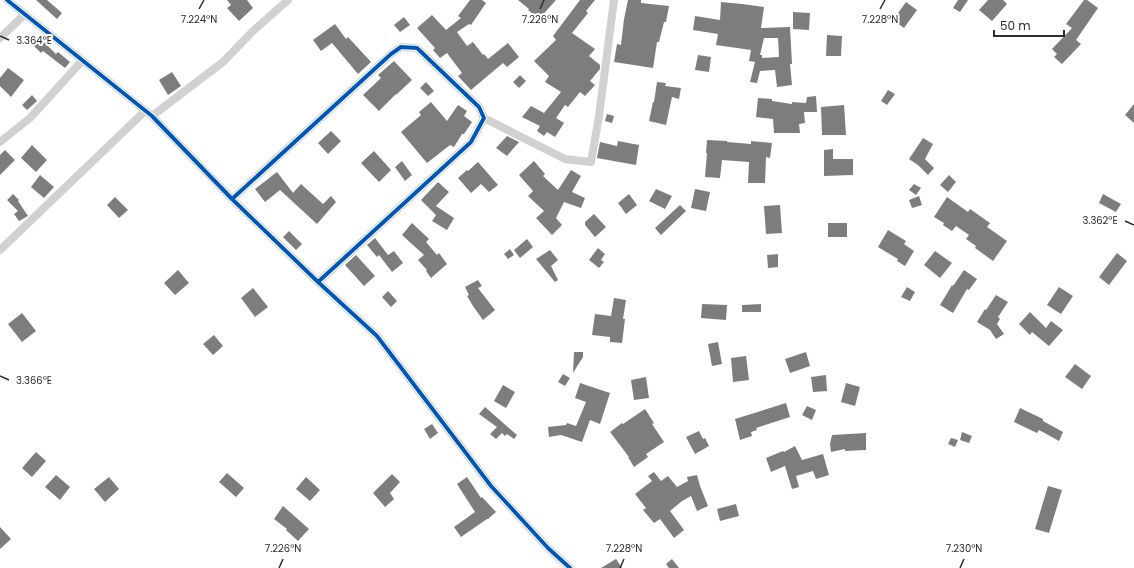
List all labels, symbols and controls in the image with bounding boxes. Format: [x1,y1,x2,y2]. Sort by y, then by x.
text: 7.224°N [181,12,217,27]
text: 7.226°N [522,12,558,27]
text: 7.228°N [862,12,898,27]
scale bar [994,12,1064,38]
text: 50 m [1000,17,1031,34]
text: 3.364°E [16,33,52,48]
text: 3.362°E [1082,213,1118,228]
text: 3.366°E [16,373,52,388]
text: 7.226°N [265,541,301,556]
text: 7.228°N [606,541,642,556]
text: 7.230°N [946,541,982,556]

